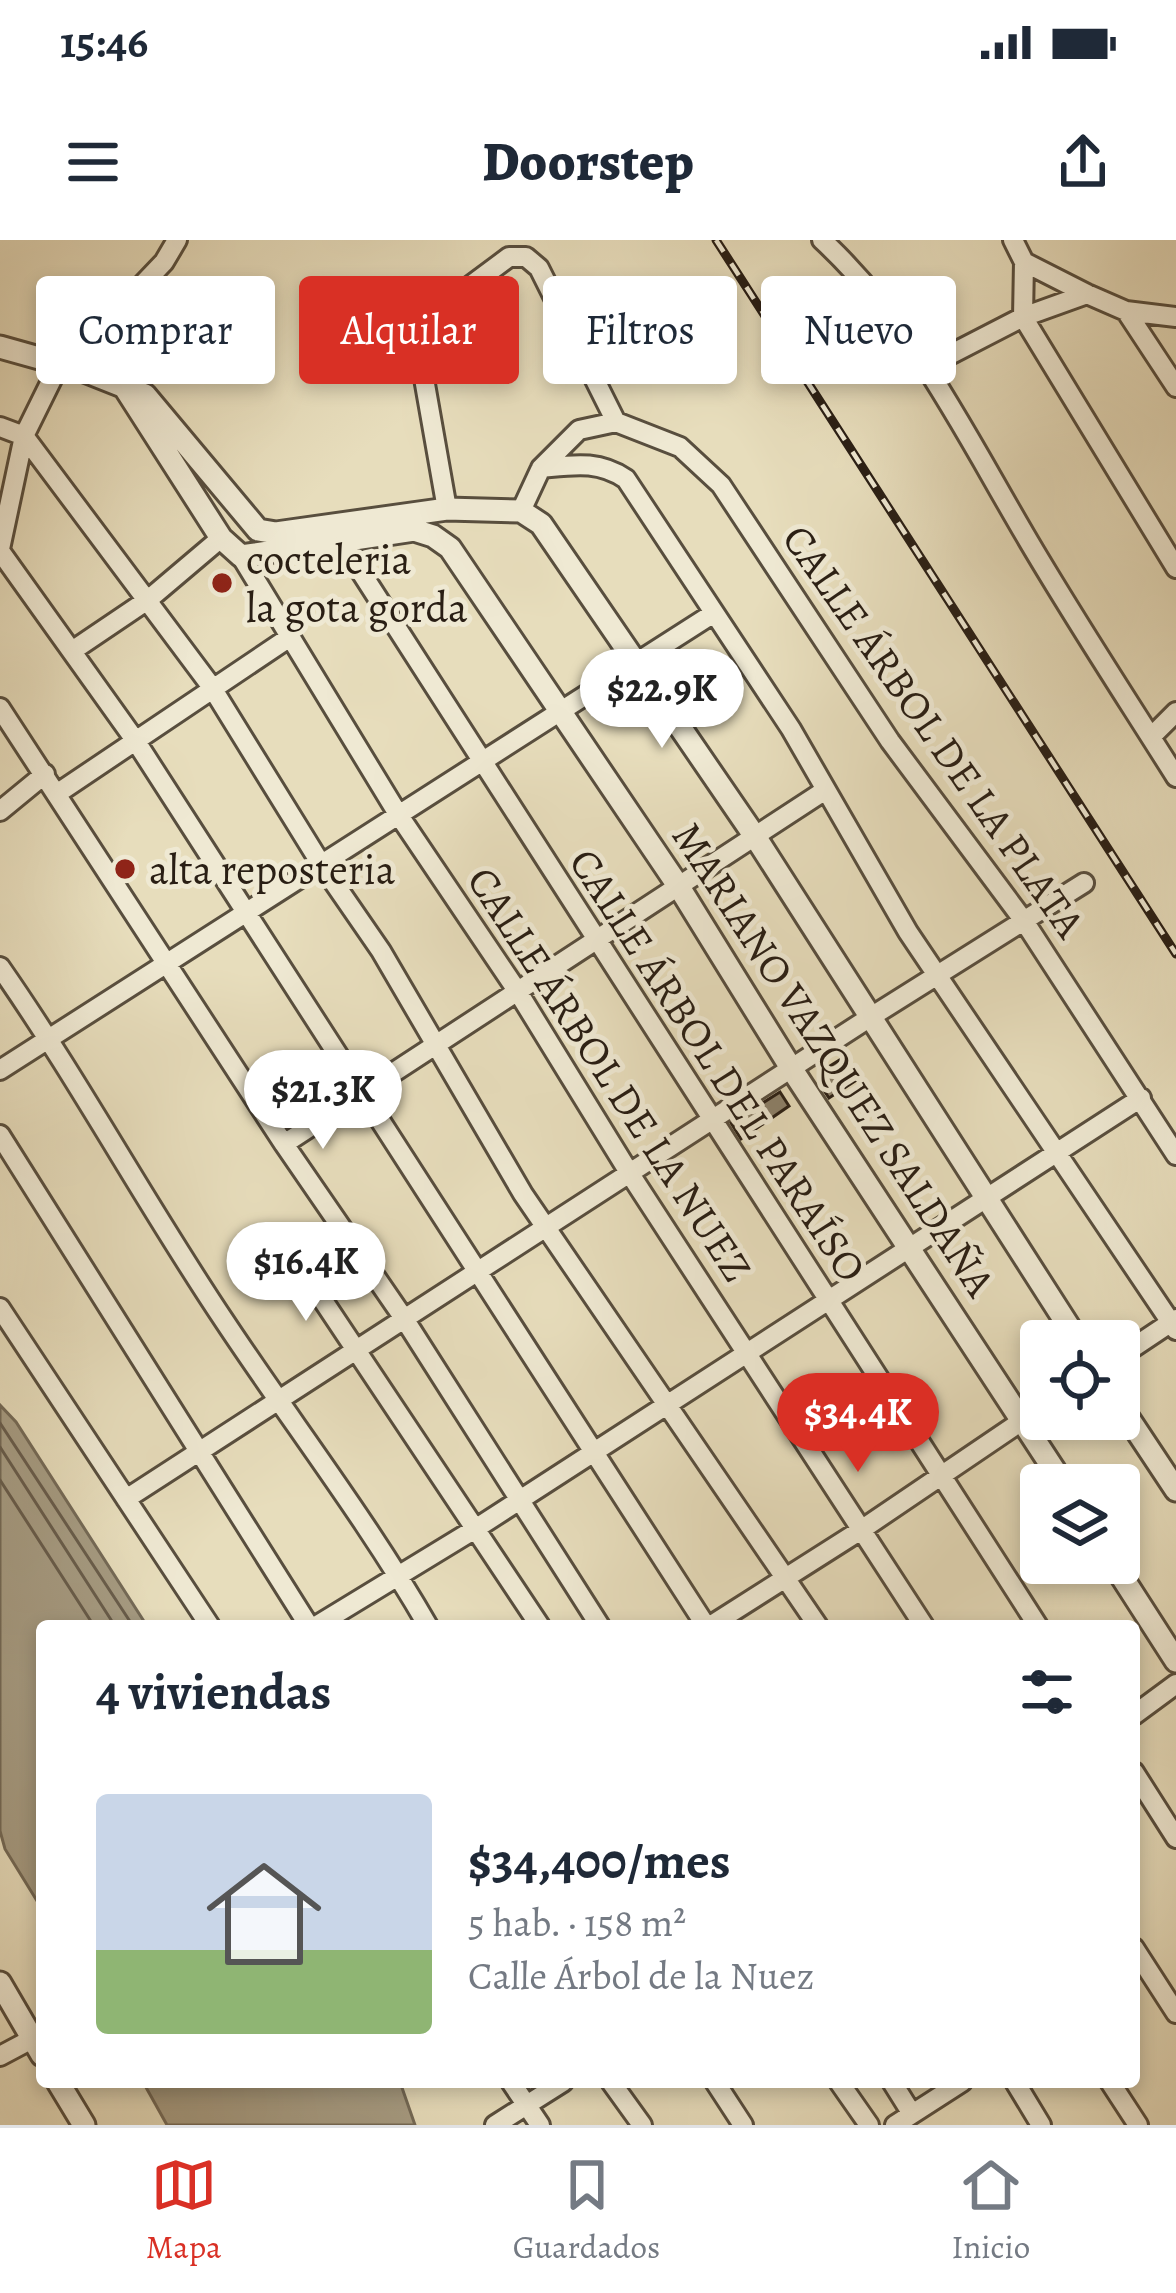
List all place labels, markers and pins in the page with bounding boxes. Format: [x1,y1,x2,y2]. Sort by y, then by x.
place label: cocteleria la gota gorda [246,531,468,636]
marker: cocteleria la gota gorda [209,570,235,596]
pin: $22.9K [564,649,760,751]
place label: alta reposteria [149,841,396,898]
marker: alta reposteria [112,856,138,882]
pin: $21.3K [225,1050,421,1152]
pin: $16.4K [208,1222,404,1324]
pin: $34.4K [760,1373,956,1475]

